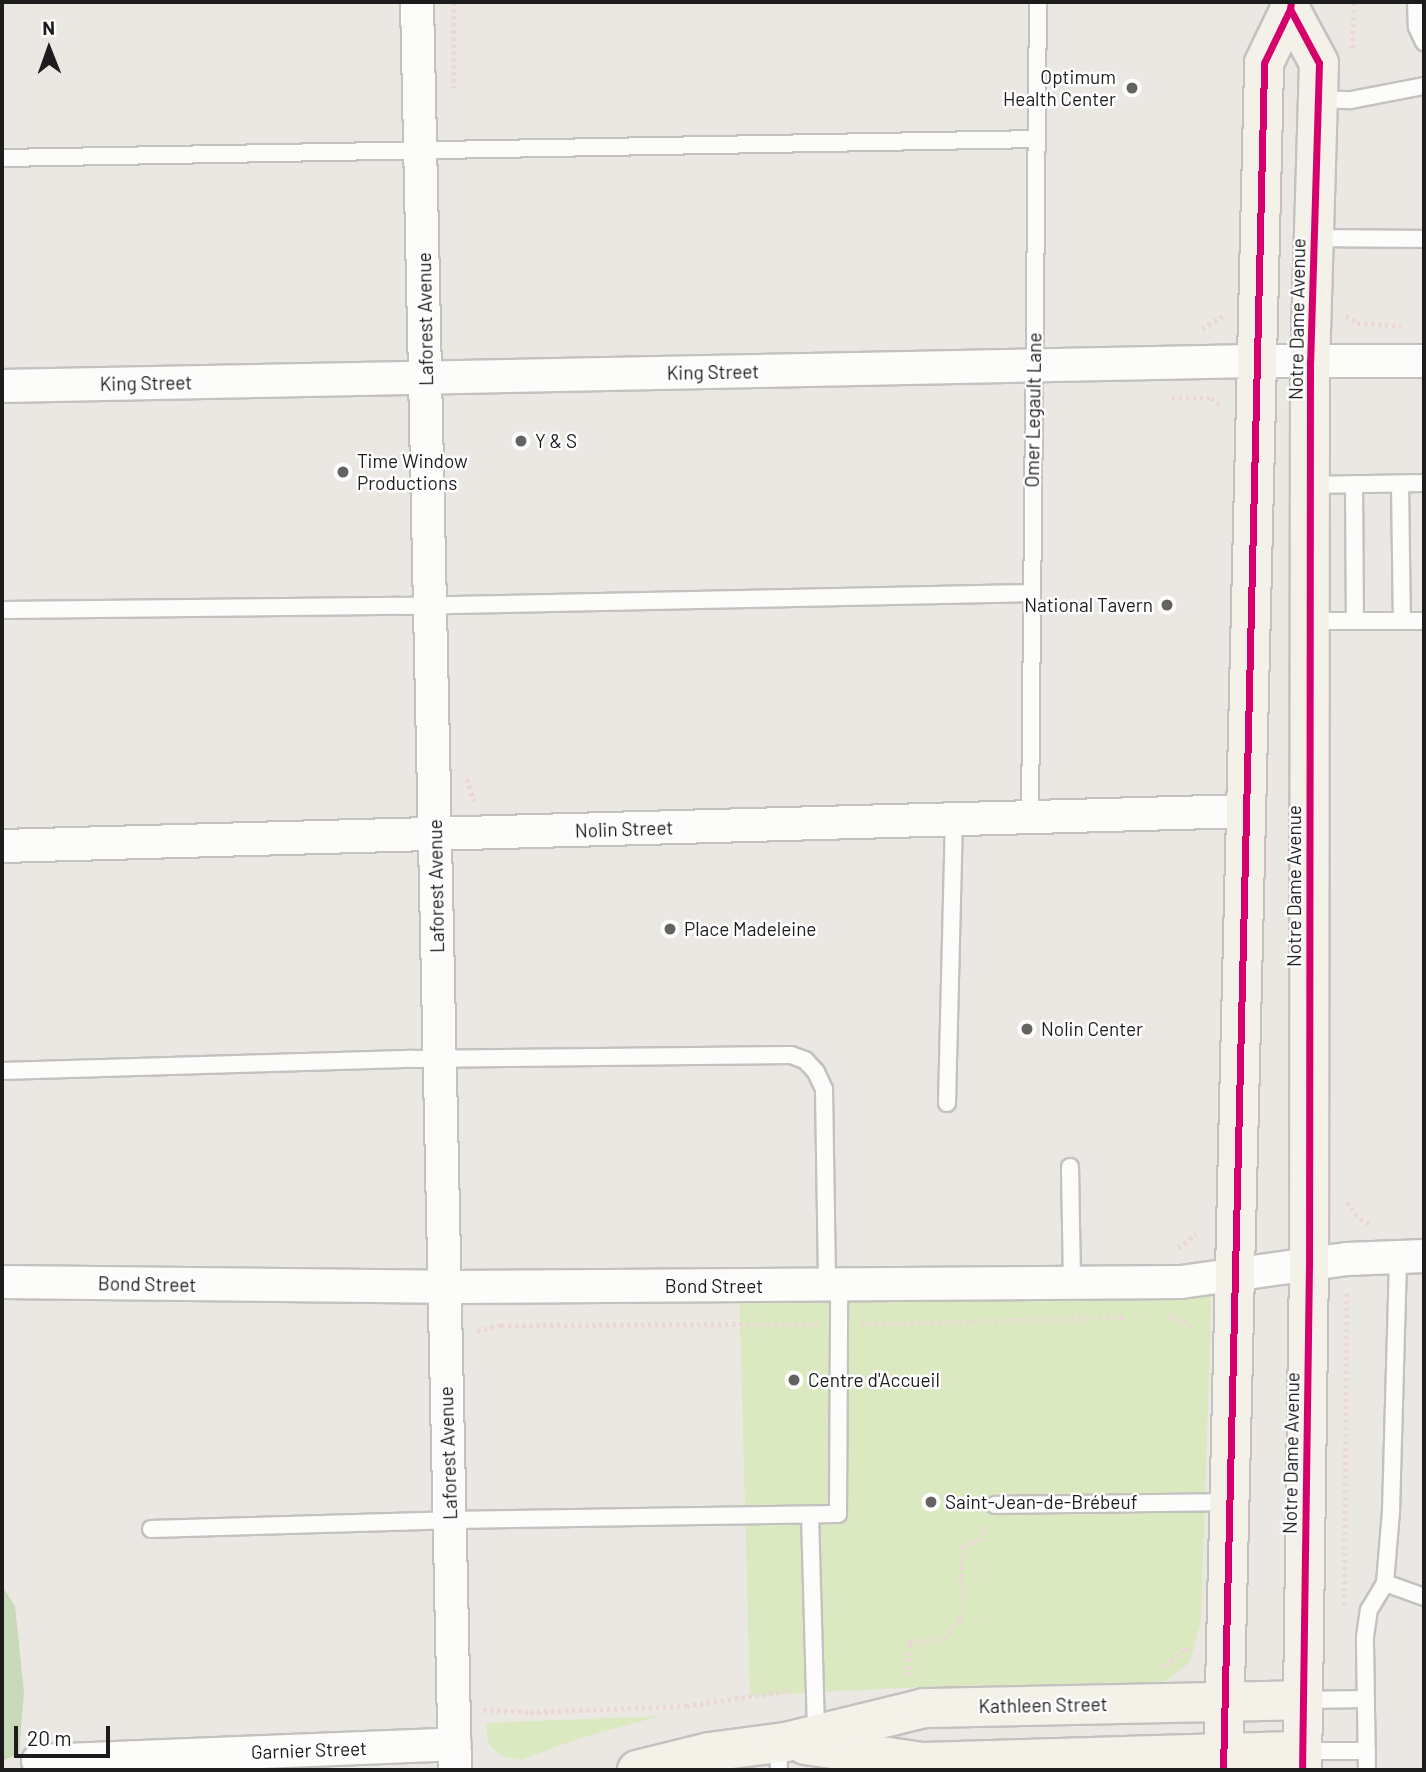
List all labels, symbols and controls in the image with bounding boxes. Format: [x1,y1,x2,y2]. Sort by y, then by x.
north arrow [14,14,84,84]
text: N [42,16,55,39]
place label: Optimum Health Center [1003,66,1116,110]
marker: Optimum Health Center [1122,78,1142,98]
street label: Notre Dame Avenue [1284,238,1310,400]
street label: Laforest Avenue [412,252,438,386]
street label: Omer Legault Lane [1020,332,1046,488]
street label: King Street [667,360,759,384]
street label: King Street [100,371,192,395]
place label: Y & S [535,430,577,452]
marker: Y & S [513,433,529,449]
place label: Time Window Productions [357,450,468,494]
marker: Time Window Productions [335,464,351,480]
place label: National Tavern [1024,594,1153,616]
marker: National Tavern [1159,597,1175,613]
street label: Notre Dame Avenue [1283,805,1305,967]
street label: Nolin Street [574,816,674,842]
street label: Laforest Avenue [423,819,449,953]
place label: Place Madeleine [684,918,816,940]
marker: Place Madeleine [662,921,678,937]
place label: Nolin Center [1041,1018,1143,1040]
marker: Nolin Center [1019,1021,1035,1037]
street label: Bond Street [98,1272,196,1296]
street label: Bond Street [665,1275,763,1297]
place label: Centre d'Accueil [808,1369,940,1391]
marker: Centre d'Accueil [786,1372,802,1388]
street label: Notre Dame Avenue [1278,1372,1304,1534]
street label: Laforest Avenue [434,1386,462,1520]
place label: Saint-Jean-de-Brébeuf [945,1491,1137,1513]
marker: Saint-Jean-de-Brébeuf [923,1494,939,1510]
street label: Kathleen Street [978,1692,1108,1718]
scale bar [18,1712,114,1756]
text: 20 m [27,1725,72,1750]
street label: Garnier Street [251,1737,367,1763]

